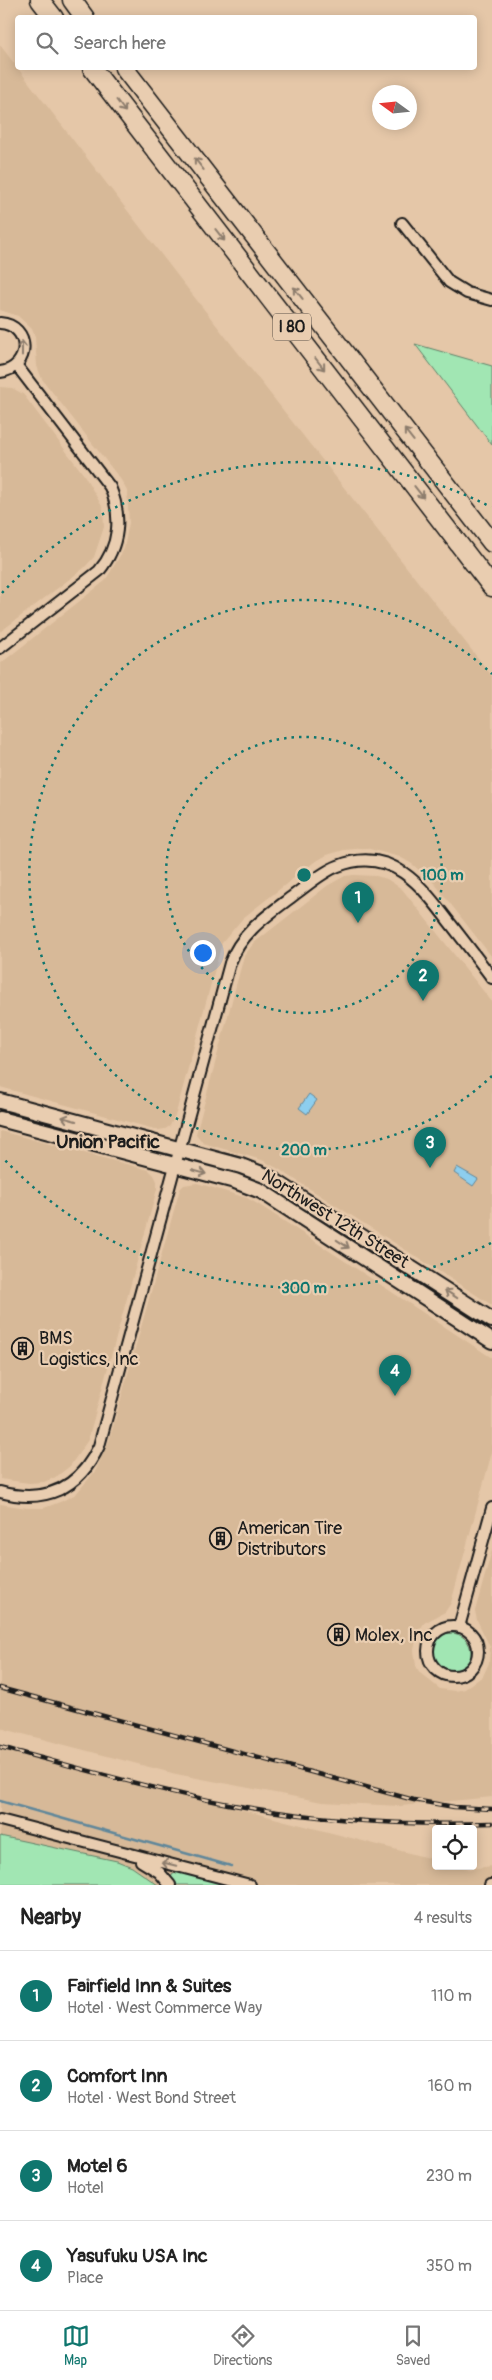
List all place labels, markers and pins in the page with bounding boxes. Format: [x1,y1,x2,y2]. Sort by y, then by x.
centre of rings [295,866,313,884]
pin: 1 [342,882,374,923]
pin: 2 [407,960,439,1001]
pin: 3 [414,1127,446,1168]
place label: BMS Logistics, Inc [39,1327,139,1371]
building icon: BMS Logistics, Inc [11,1336,35,1360]
pin: 4 [379,1355,411,1396]
place label: American Tire Distributors [237,1517,342,1561]
building icon: American Tire Distributors [209,1526,233,1550]
building icon: Molex, Inc [327,1623,351,1647]
place label: Molex, Inc [355,1624,433,1647]

